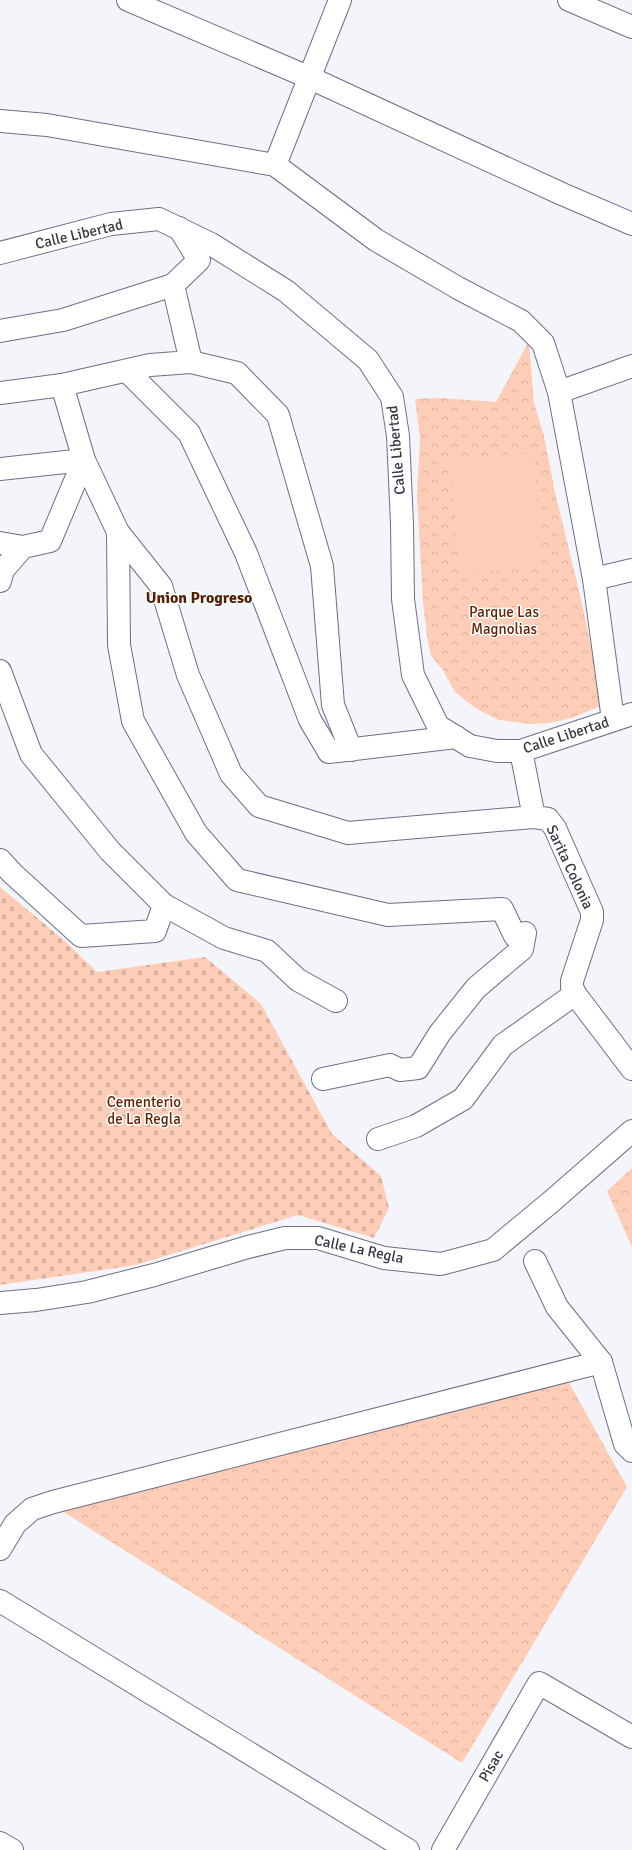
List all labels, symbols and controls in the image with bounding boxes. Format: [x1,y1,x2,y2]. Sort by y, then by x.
street label: Calle Libertad [33,215,125,253]
street label: Calle Libertad [383,405,409,495]
district label: Union Progreso [146,588,252,608]
park label: Parque Las Magnolias [469,603,539,638]
street label: Calle Libertad [521,713,611,757]
street label: Sarita Colonia [543,822,597,912]
park label: Cementerio de La Regla [107,1093,181,1128]
street label: Calle La Regla [313,1231,405,1267]
street label: Pisac [475,1747,507,1785]

